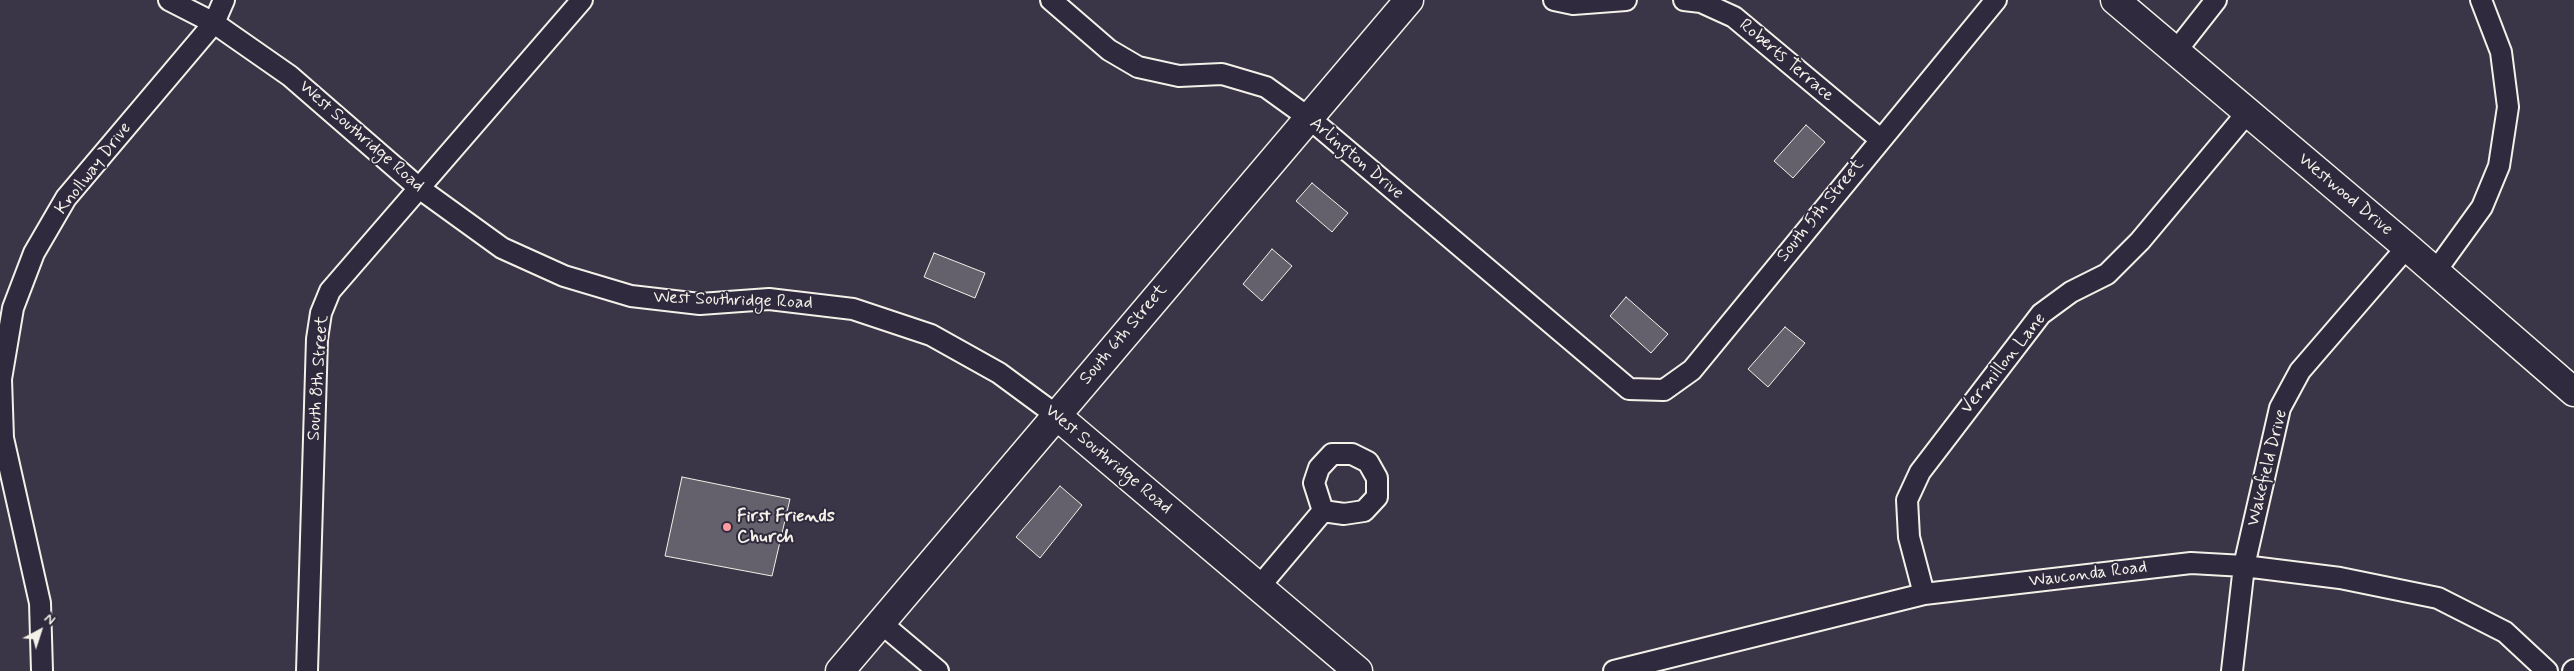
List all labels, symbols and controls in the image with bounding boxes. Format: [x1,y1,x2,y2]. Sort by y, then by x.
street label: Roberts Terrace [1734,15,1838,107]
street label: West Southridge Road [294,77,428,197]
street label: Arlington Drive [1304,113,1408,205]
street label: Knollway Drive [51,118,137,220]
street label: Westwood Drive [2293,149,2397,241]
street label: South 5th Street [1773,155,1869,267]
street label: South 6th Street [1076,280,1172,390]
street label: West Southridge Road [653,287,813,315]
street label: Vermillon Lane [1957,309,2051,419]
street label: South 8th Street [304,315,334,441]
street label: West Southridge Road [1040,401,1176,519]
street label: Wakefield Drive [2243,407,2293,529]
place label: First Friends Church [737,506,835,548]
marker: First Friends Church [721,521,733,533]
street label: Wauconda Road [2028,557,2148,593]
north arrow [15,606,65,656]
text: N [40,610,59,629]

